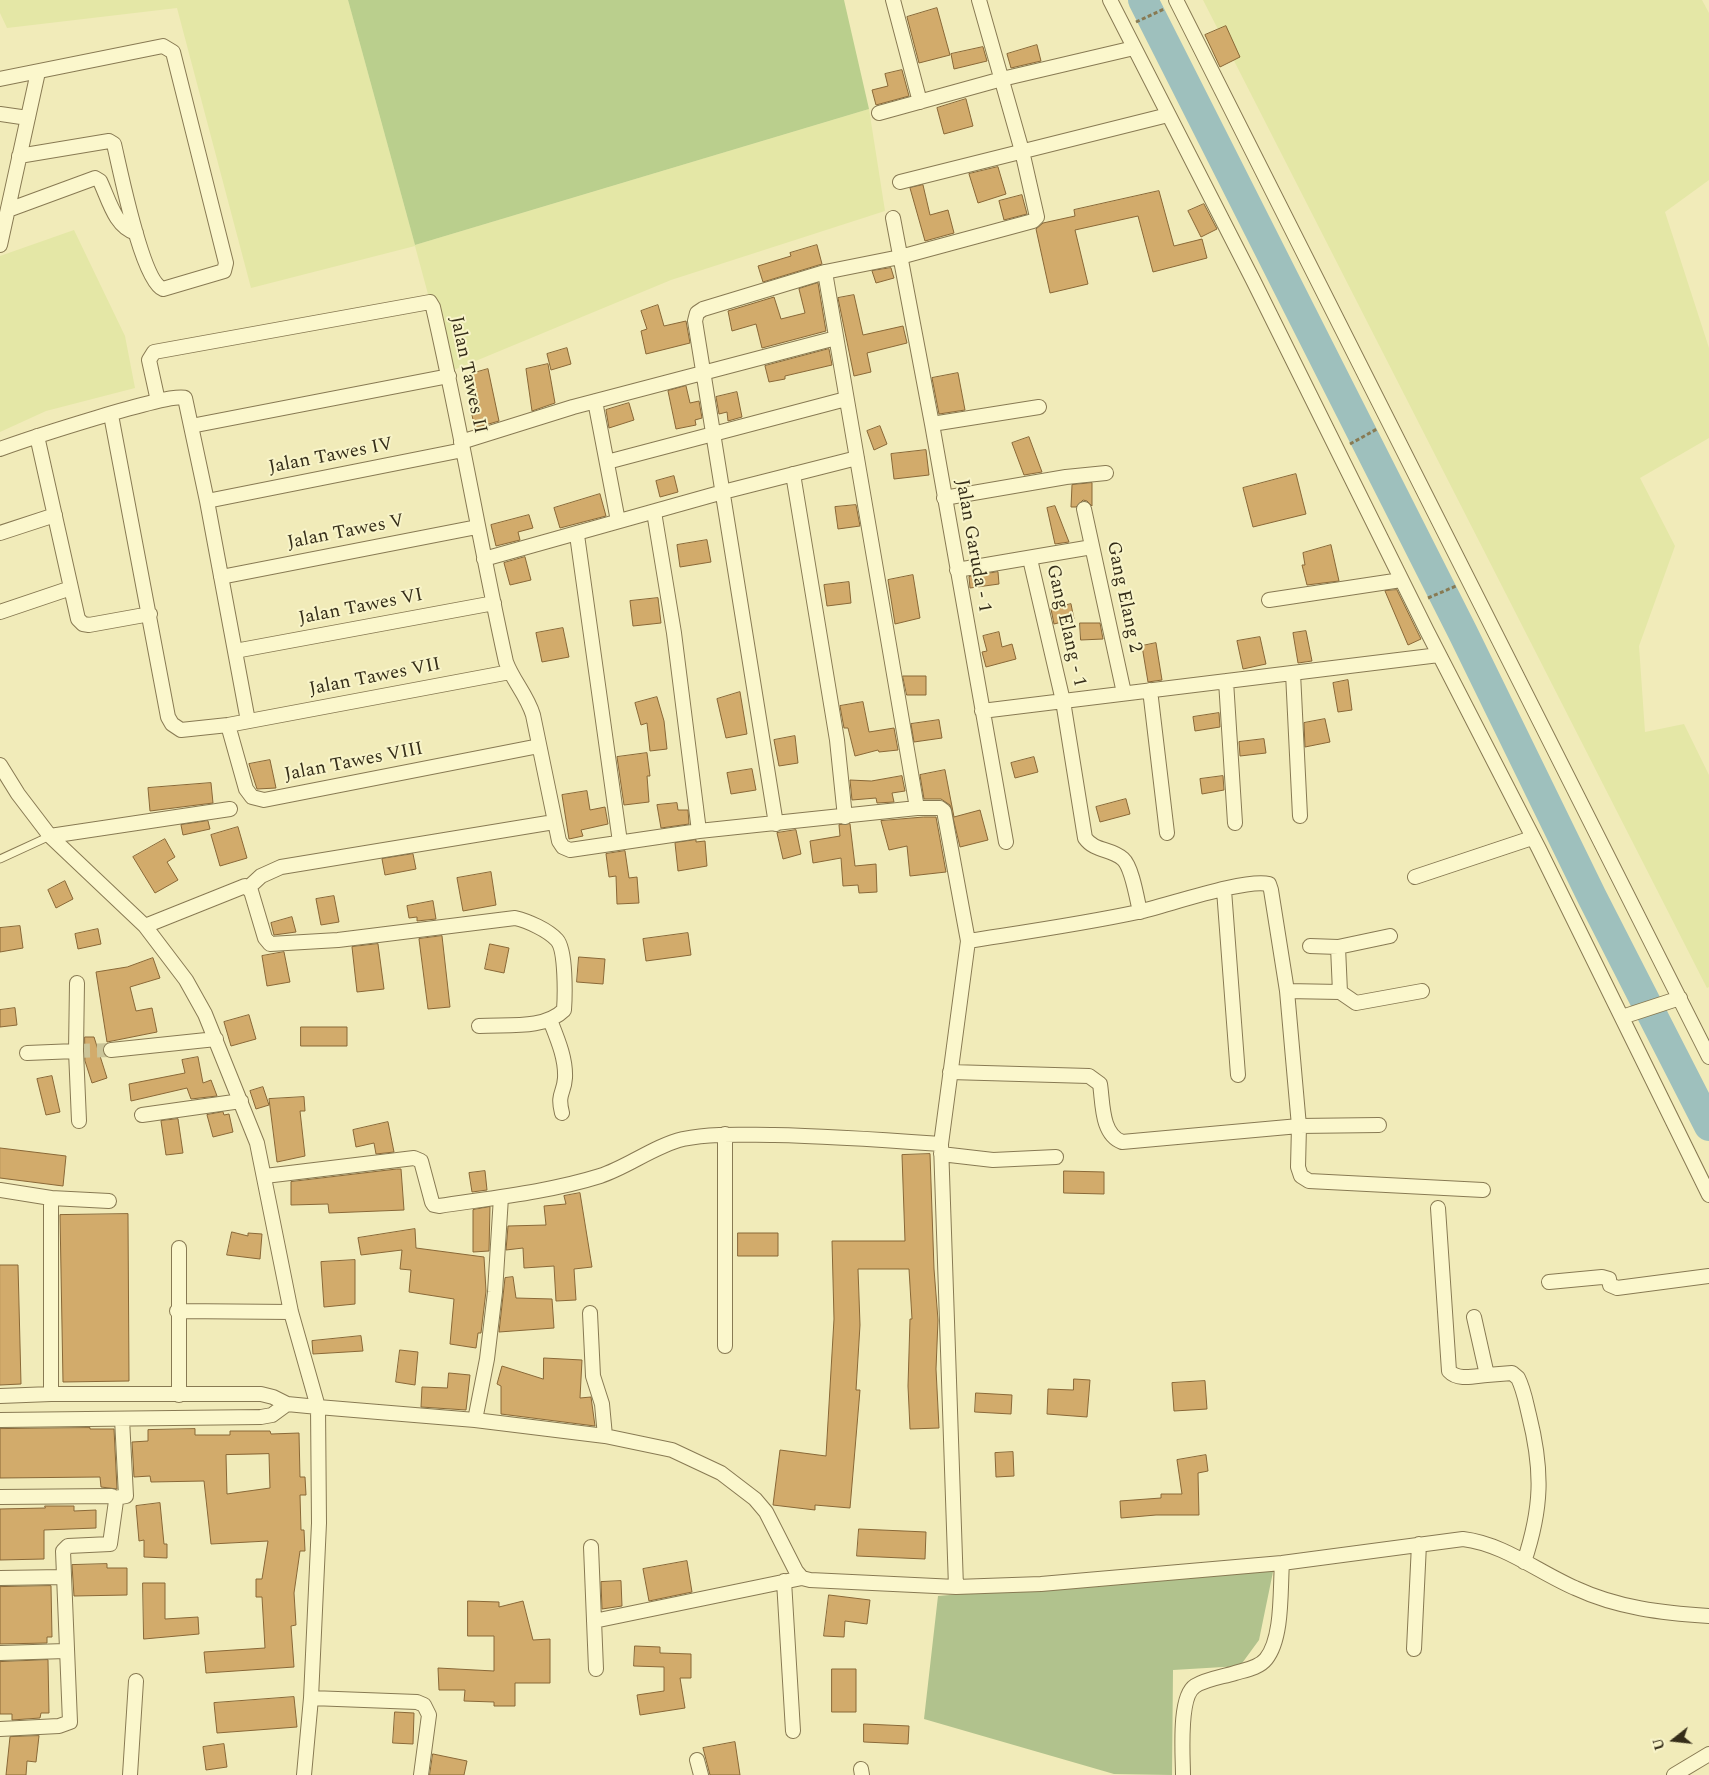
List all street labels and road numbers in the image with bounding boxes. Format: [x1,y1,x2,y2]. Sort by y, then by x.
street label: Jalan Tawes II [443,314,491,436]
street label: Jalan Tawes IV [267,434,395,480]
street label: Jalan Garuda - 1 [949,478,995,614]
street label: Jalan Tawes V [286,510,406,556]
street label: Gang Elang 2 [1100,539,1146,655]
street label: Gang Elang - 1 [1040,563,1090,689]
street label: Jalan Tawes VI [297,585,425,631]
street label: Jalan Tawes VII [307,654,443,702]
street label: Jalan Tawes VIII [283,738,425,788]

